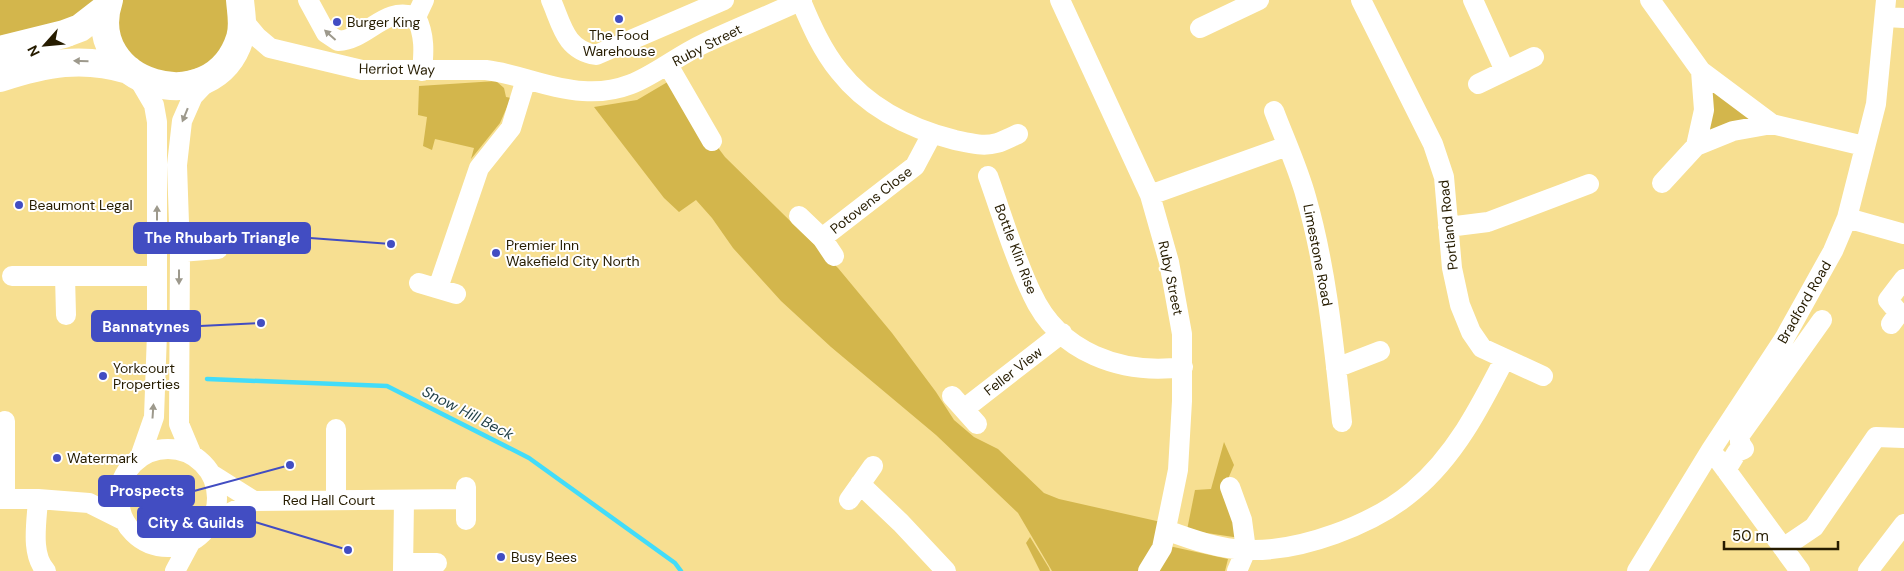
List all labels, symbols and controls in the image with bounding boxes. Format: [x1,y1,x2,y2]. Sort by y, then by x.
place label: Burger King [347,13,420,31]
marker: The Food Warehouse [613,13,625,25]
marker: Burger King [331,16,343,28]
north arrow [20,20,70,70]
street label: Ruby Street [669,20,745,70]
place label: The Food Warehouse [583,26,655,60]
one-way arrow [324,29,337,40]
text: N [23,42,44,60]
one-way arrow [73,57,89,65]
street label: Herriot Way [359,59,436,79]
one-way arrow [181,108,189,123]
street label: Potovens Close [826,162,916,238]
street label: Portland Road [1434,179,1462,271]
place label: Beaumont Legal [29,196,133,214]
marker: Beaumont Legal [13,199,25,211]
street label: Bottle Klin Rise [991,201,1041,297]
street label: Limestone Road [1299,202,1337,308]
one-way arrow [153,205,161,221]
callout: The Rhubarb Triangle [134,223,310,253]
text: The Rhubarb Triangle [144,228,300,248]
place label: Premier Inn Wakefield City North [506,236,640,270]
street label: Ruby Street [1154,239,1188,317]
marker: Premier Inn Wakefield City North [490,247,502,259]
street label: Bradford Road [1773,257,1835,347]
one-way arrow [175,269,183,285]
callout: Bannatynes [92,311,200,341]
text: Bannatynes [102,317,190,337]
street label: Feller View [980,342,1046,399]
place label: Yorkcourt Properties [113,359,180,393]
marker: Yorkcourt Properties [97,370,109,382]
water label: Snow Hill Beck [419,381,518,445]
one-way arrow [150,402,158,418]
place label: Watermark [67,449,138,467]
marker: Watermark [51,452,63,464]
callout: Prospects [99,476,194,506]
text: Prospects [110,481,184,501]
street label: Red Hall Court [283,491,375,509]
callout: City & Guilds [138,507,255,537]
text: City & Guilds [148,513,244,533]
scale bar [1724,518,1838,550]
text: 50 m [1732,526,1769,546]
place label: Busy Bees [511,548,577,566]
marker: Busy Bees [495,551,507,563]

